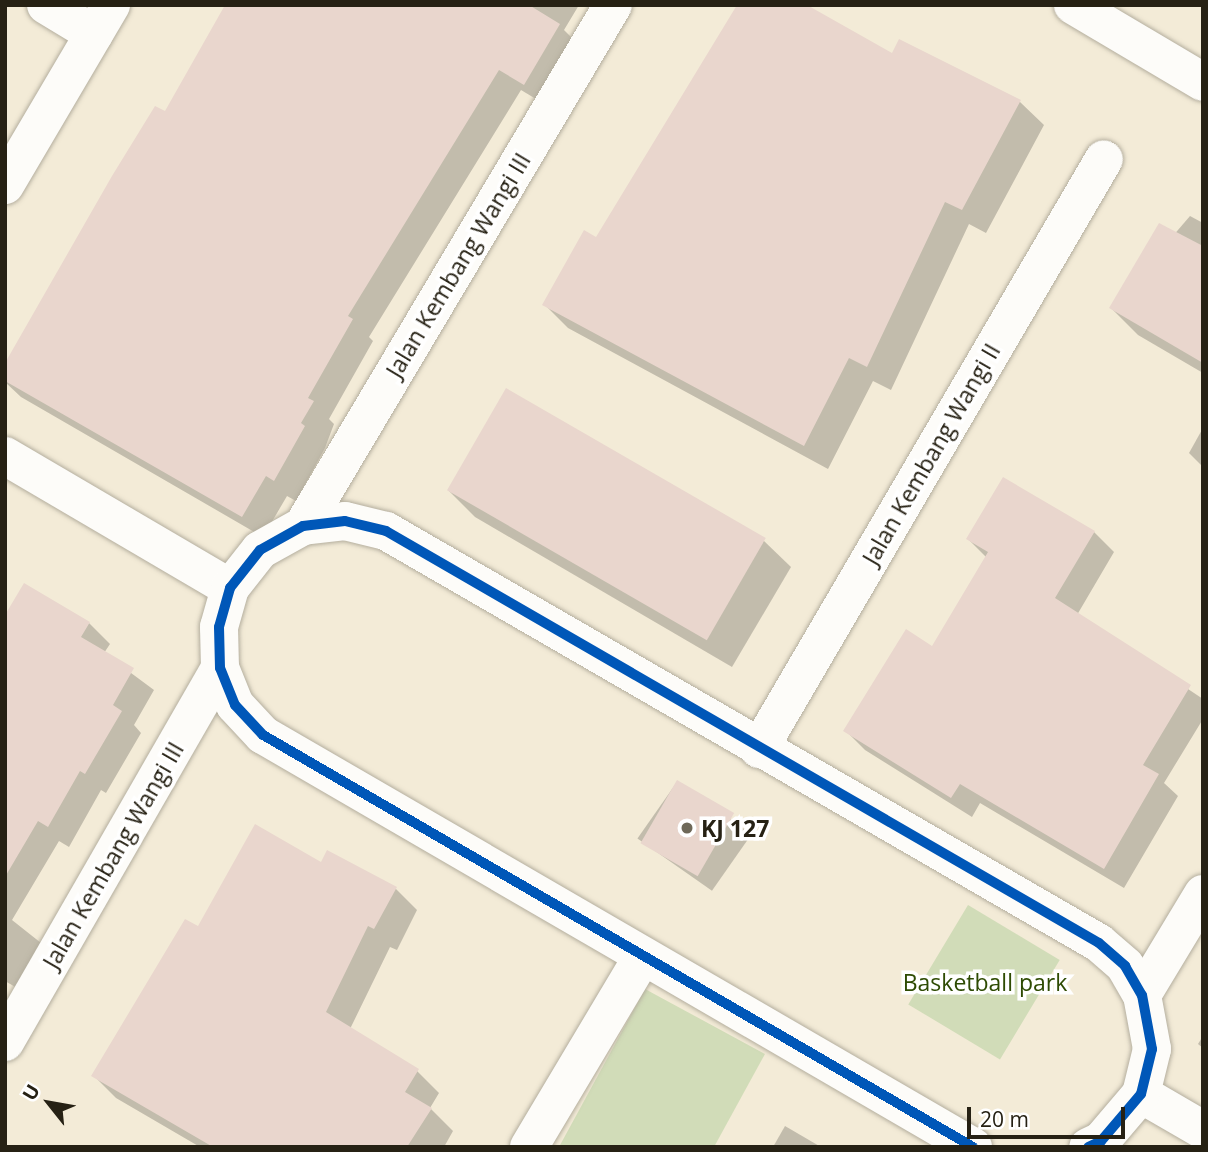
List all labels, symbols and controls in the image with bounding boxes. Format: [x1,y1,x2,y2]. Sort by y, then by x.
street label: Jalan Kembang Wangi III [380,148,536,382]
street label: Jalan Kembang Wangi II [856,339,1006,569]
street label: Jalan Kembang Wangi III [37,737,189,973]
place label: KJ 127 [701,814,769,842]
marker: KJ 127 [679,820,695,836]
park label: Basketball park [903,968,1067,996]
north arrow [14,1068,84,1138]
text: U [16,1079,46,1105]
scale bar [970,1092,1128,1136]
text: 20 m [980,1105,1029,1133]

